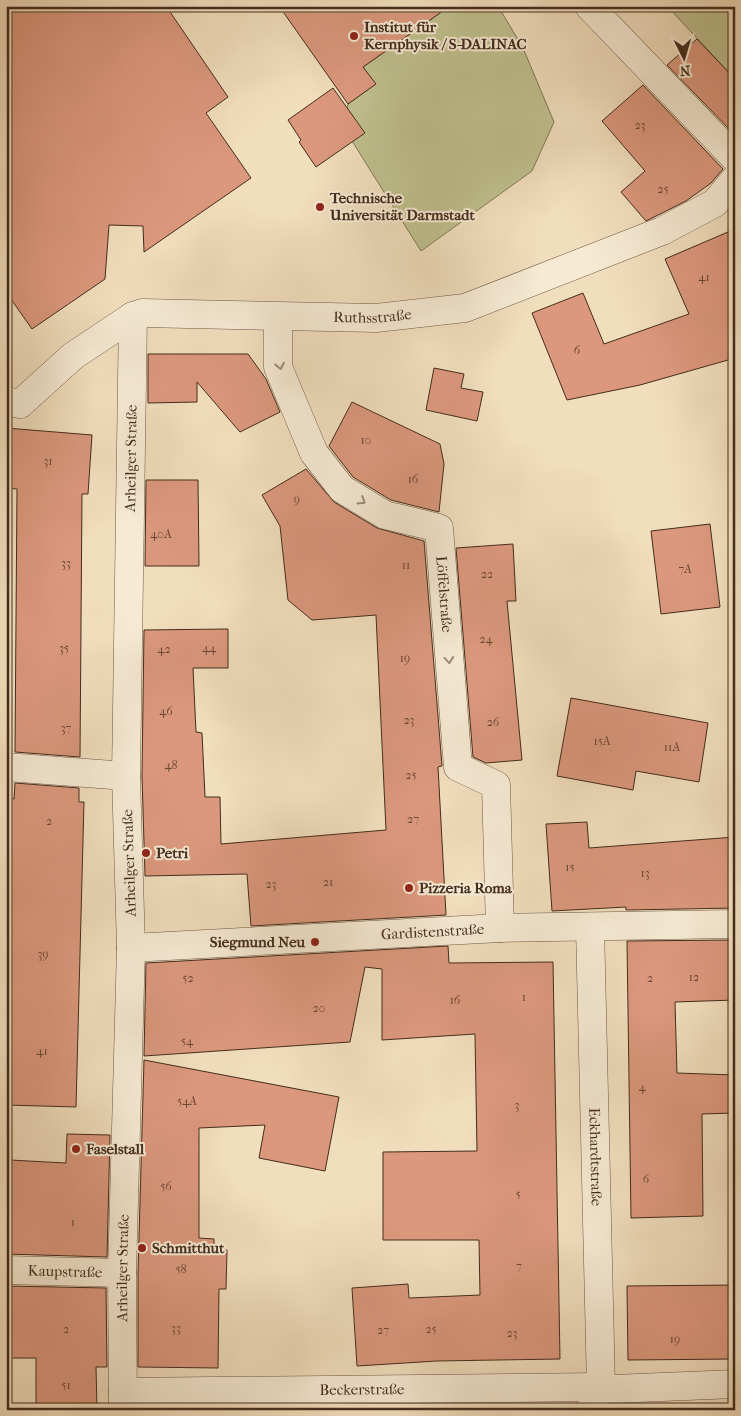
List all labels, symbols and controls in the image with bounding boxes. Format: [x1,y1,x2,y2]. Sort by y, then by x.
place label: Institut für Kernphysik / S-DALINAC [364,18,527,53]
marker: Institut für Kernphysik / S-DALINAC [348,30,360,42]
north arrow [658,32,708,82]
text: N [679,62,691,79]
house number: 23 [634,118,646,132]
house number: 25 [657,182,669,196]
place label: Technische Universität Darmstadt [329,189,476,224]
marker: Technische Universität Darmstadt [314,201,326,213]
house number: 41 [698,270,710,284]
street label: Ruthsstraße [333,305,413,327]
house number: 6 [574,343,581,357]
one-way arrow [274,362,284,371]
street label: Arheilger Straße [121,404,141,513]
house number: 10 [361,433,371,447]
house number: 31 [43,454,53,468]
house number: 16 [408,472,419,486]
house number: 9 [294,492,300,506]
one-way arrow [356,495,366,504]
house number: 40A [150,527,172,541]
street label: Löffelstraße [432,555,456,634]
house number: 33 [61,556,71,570]
house number: 11 [402,558,410,572]
house number: 7A [678,562,692,576]
house number: 22 [481,567,493,581]
house number: 24 [479,632,494,646]
house number: 35 [59,641,69,655]
house number: 44 [202,641,217,655]
house number: 42 [157,642,171,656]
house number: 19 [400,651,410,665]
one-way arrow [444,656,455,664]
house number: 46 [159,704,173,718]
house number: 23 [403,713,415,727]
house number: 26 [487,715,500,729]
house number: 37 [61,721,72,735]
house number: 15A [593,734,611,748]
house number: 11A [664,740,680,754]
house number: 48 [164,758,178,772]
house number: 25 [405,768,417,782]
street label: Arheilger Straße [118,808,140,918]
house number: 27 [407,812,419,826]
house number: 2 [46,814,52,828]
place label: Petri [156,844,189,862]
marker: Petri [140,847,152,859]
house number: 15 [565,860,575,874]
house number: 13 [640,866,650,880]
house number: 21 [323,875,333,889]
house number: 23 [265,877,277,891]
place label: Pizzeria Roma [419,879,513,897]
marker: Pizzeria Roma [403,882,415,894]
street label: Gardistenstraße [380,920,485,943]
place label: Siegmund Neu [210,933,306,951]
marker: Siegmund Neu [309,936,321,948]
house number: 39 [37,947,49,961]
house number: 12 [689,970,699,984]
house number: 52 [182,971,194,985]
house number: 2 [647,971,653,985]
house number: 1 [522,990,526,1004]
house number: 16 [450,993,461,1007]
house number: 20 [313,1001,325,1015]
house number: 54 [181,1034,194,1048]
house number: 41 [36,1044,48,1058]
house number: 4 [638,1080,646,1094]
house number: 54A [177,1094,197,1108]
house number: 3 [515,1098,520,1112]
street label: Eckhardtstraße [585,1107,606,1207]
place label: Faselstall [85,1140,145,1158]
marker: Faselstall [70,1143,82,1155]
house number: 6 [643,1172,650,1186]
house number: 56 [160,1179,172,1193]
house number: 5 [515,1187,521,1201]
street label: Arheilger Straße [113,1213,133,1323]
house number: 1 [71,1215,75,1229]
place label: Schmitthut [152,1239,225,1257]
marker: Schmitthut [136,1242,148,1254]
house number: 7 [516,1259,522,1273]
street label: Kaupstraße [28,1262,103,1282]
house number: 58 [175,1262,187,1276]
house number: 33 [171,1321,181,1335]
house number: 2 [63,1322,69,1336]
house number: 25 [425,1322,437,1336]
house number: 27 [377,1323,389,1337]
house number: 23 [506,1326,518,1340]
house number: 19 [670,1332,680,1346]
house number: 51 [61,1378,71,1392]
street label: Beckerstraße [319,1380,405,1399]

